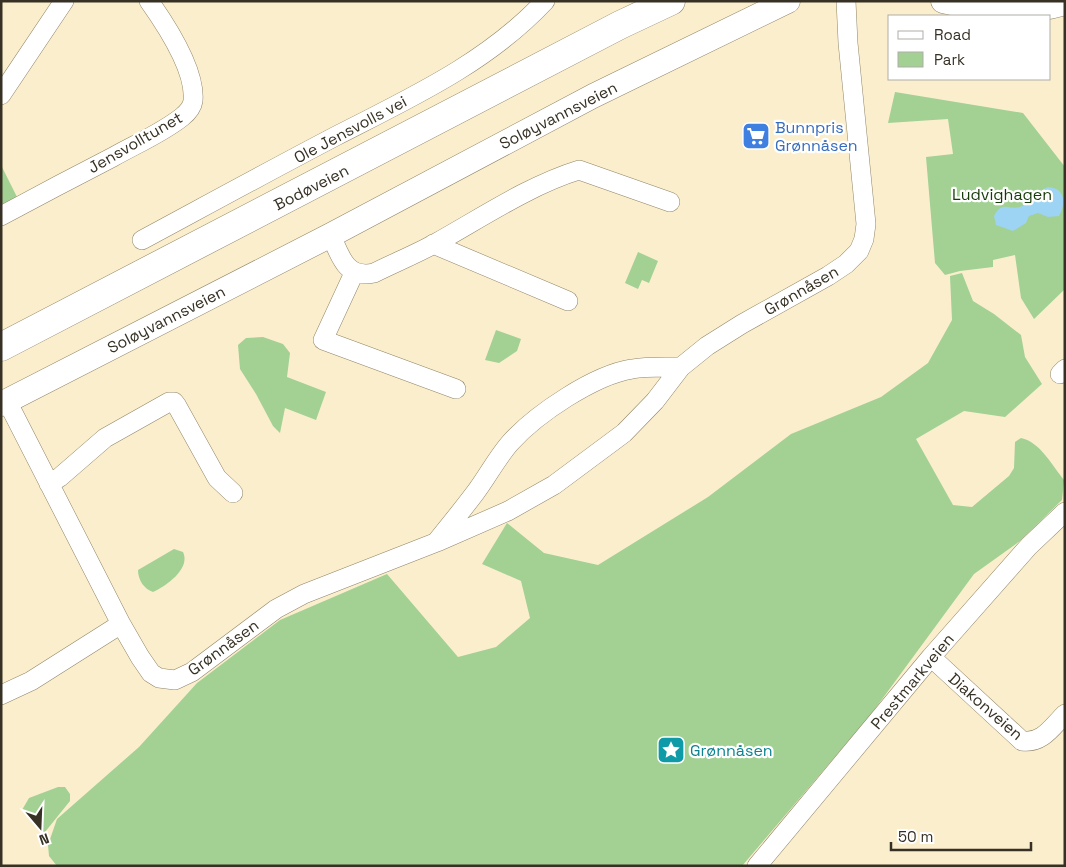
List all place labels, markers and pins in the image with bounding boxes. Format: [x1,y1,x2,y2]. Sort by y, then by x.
place label: Bunnpris Grønnåsen [775,117,858,156]
supermarket icon: Bunnpris Grønnåsen [741,121,771,151]
place icon: Grønnåsen [656,735,686,765]
place label: Grønnåsen [690,740,773,761]

